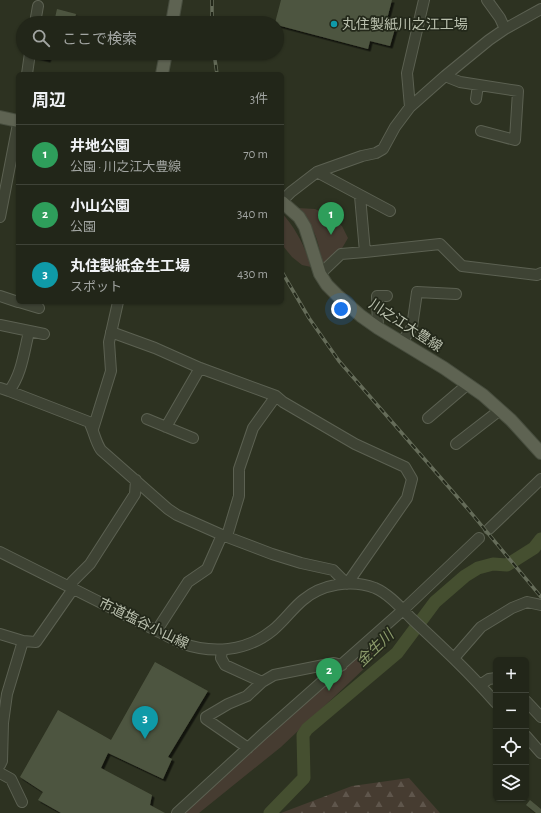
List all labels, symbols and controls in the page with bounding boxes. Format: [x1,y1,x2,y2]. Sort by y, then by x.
search box [16,16,284,60]
place label: 丸住製紙川之江工場 [342,17,468,32]
marker: 丸住製紙川之江工場 [329,19,339,29]
icon: search [30,27,52,49]
text: ここで検索 [62,32,137,47]
text: 周辺 [32,92,66,109]
text: 3件 [250,93,268,106]
text: 井地公園 [70,139,130,154]
text: 1 [43,148,47,161]
text: 70 m [243,148,268,161]
text: 公園 · 川之江大豊線 [70,161,181,174]
text: 小山公園 [70,199,130,214]
pin: 1 [318,202,344,235]
text: 2 [42,208,48,221]
text: 340 m [237,208,268,221]
text: 公園 [70,221,96,234]
text: 丸住製紙金生工場 [70,259,190,274]
text: 3 [42,268,48,281]
text: 430 m [237,268,268,281]
text: スポット [70,281,122,294]
street label: 川之江大豊線 [366,296,445,355]
your location [331,299,351,319]
street label: 市道塩谷小山線 [96,594,192,652]
water label: 金生川 [353,625,398,669]
map controls [493,657,529,801]
button: + [493,657,529,693]
pin: 2 [316,658,342,691]
button: − [493,693,529,729]
pin: 3 [132,706,158,739]
button: locate [493,729,529,765]
button: layers [493,765,529,801]

